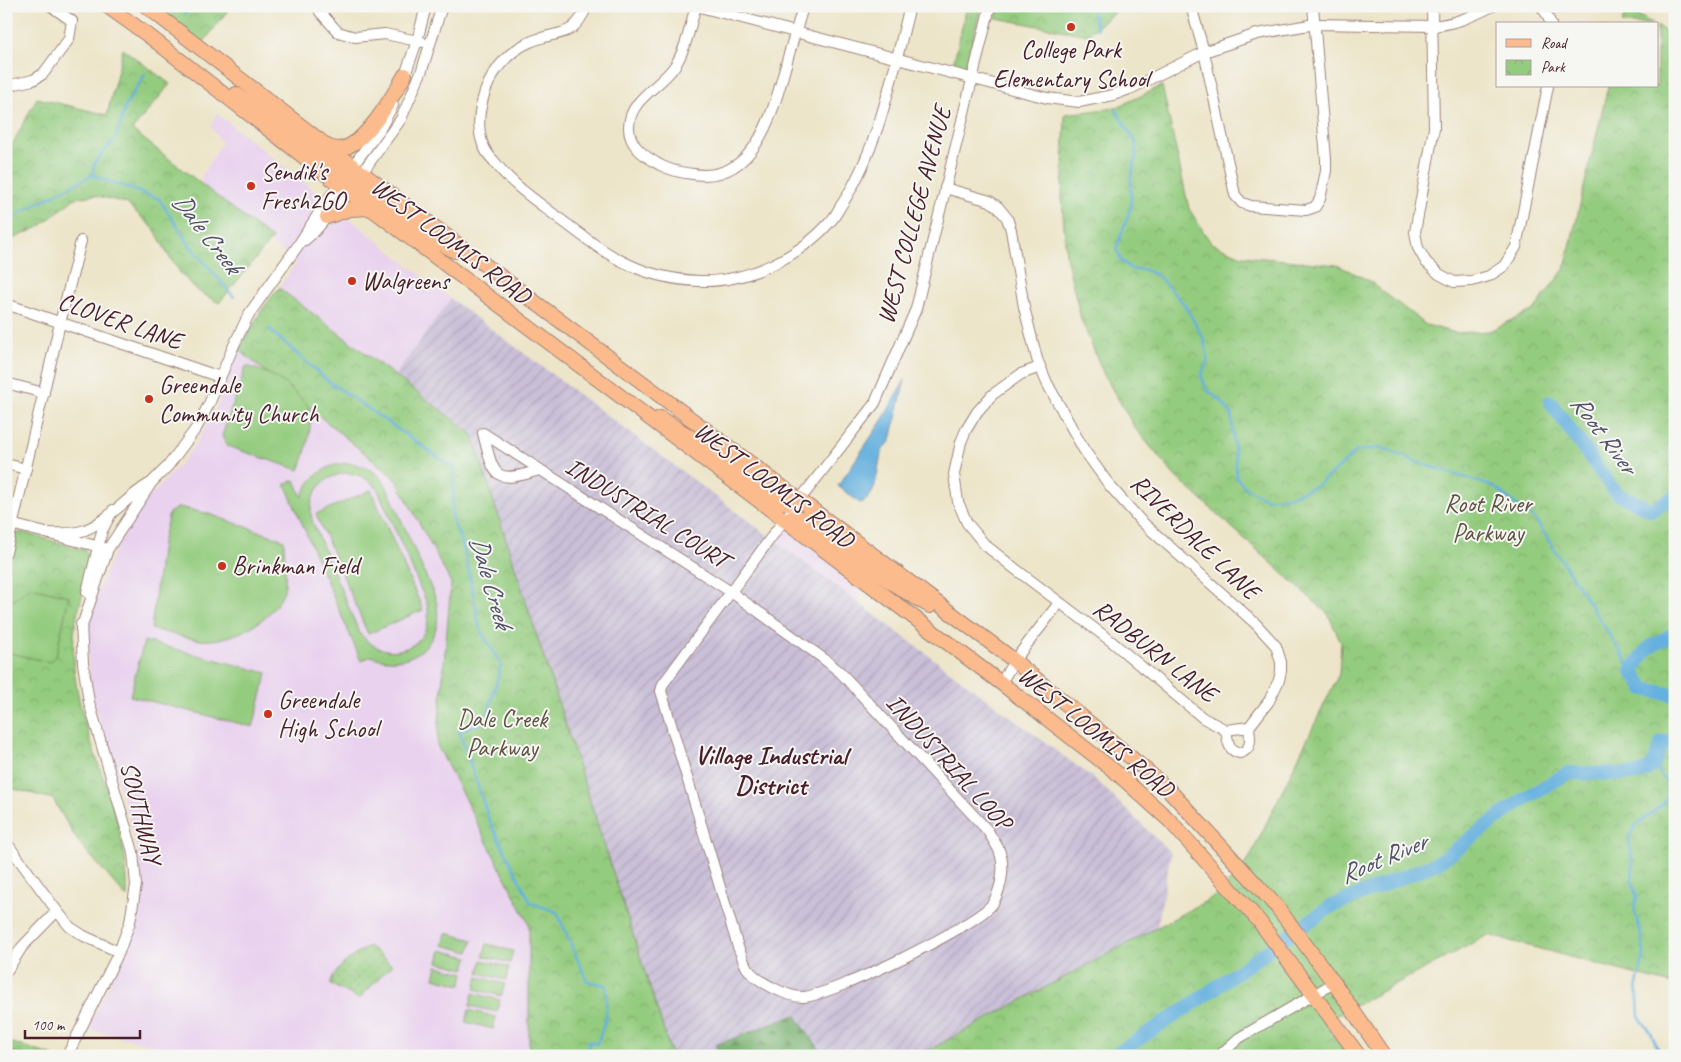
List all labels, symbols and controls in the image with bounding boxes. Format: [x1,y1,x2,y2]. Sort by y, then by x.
marker: College Park Elementary School [1065,21,1077,33]
legend [1496,22,1658,88]
place label: College Park Elementary School [993,34,1154,95]
text: Road [1541,34,1568,53]
text: Park [1541,58,1566,77]
street label: WEST COLLEGE AVENUE [870,100,959,327]
place label: Sendik's Fresh2GO [261,156,348,217]
street label: WEST LOOMIS ROAD [365,170,538,312]
marker: Sendik's Fresh2GO [245,180,257,192]
water label: Dale Creek [165,186,252,284]
place label: Walgreens [362,265,452,297]
marker: Walgreens [346,275,358,287]
street label: CLOVER LANE [54,285,189,358]
place label: Greendale Community Church [159,369,319,430]
water label: Root River [1563,388,1647,484]
marker: Greendale Community Church [143,393,155,405]
street label: WEST LOOMIS ROAD [688,414,861,556]
street label: INDUSTRIAL COURT [559,450,740,579]
street label: RIVERDALE LANE [1124,467,1269,609]
park label: Root River Parkway [1444,488,1534,549]
water label: Dale Creek [462,532,521,637]
place label: Brinkman Field [232,550,363,582]
marker: Brinkman Field [216,560,228,572]
street label: RADBURN LANE [1086,593,1226,711]
street label: WEST LOOMIS ROAD [1011,659,1182,806]
place label: Greendale High School [278,684,383,745]
street label: INDUSTRIAL LOOP [879,687,1021,839]
park label: Dale Creek Parkway [457,703,549,764]
marker: Greendale High School [262,708,274,720]
district label: Village Industrial District [695,739,852,802]
street label: SOUTHWAY [113,759,170,871]
water label: Root River [1335,823,1436,891]
scale bar [25,1007,140,1039]
text: 100 m [32,1016,66,1035]

